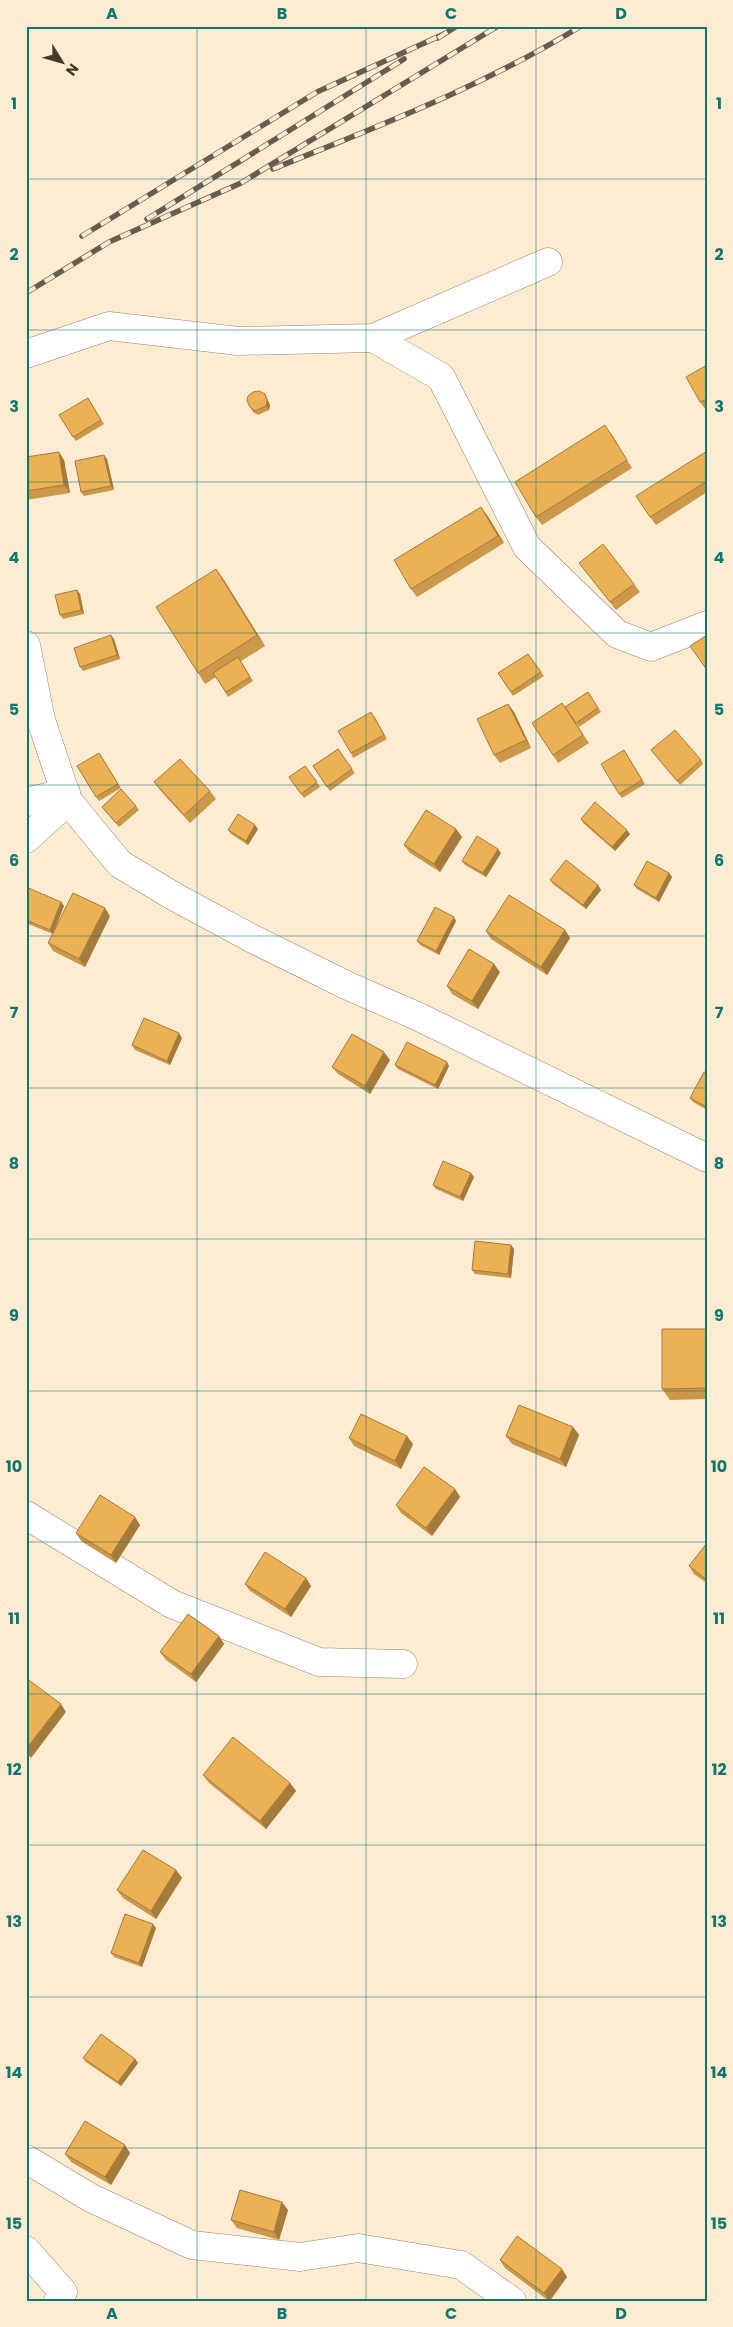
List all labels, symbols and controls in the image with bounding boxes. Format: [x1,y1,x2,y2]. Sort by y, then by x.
text: A [106,2,118,25]
text: B [277,2,287,25]
text: C [445,2,457,25]
text: D [615,2,627,25]
north arrow [38,38,88,88]
text: N [61,60,84,80]
text: 1 [11,92,17,115]
text: 1 [716,92,722,115]
text: 2 [9,243,19,266]
text: 2 [714,243,724,266]
text: 3 [9,395,19,418]
text: 3 [714,395,724,418]
text: 4 [9,546,20,569]
text: 4 [714,546,725,569]
text: 5 [9,698,19,721]
text: 5 [714,698,724,721]
text: 6 [9,849,19,872]
text: 6 [714,849,724,872]
text: 7 [10,1001,19,1024]
text: 7 [715,1001,724,1024]
text: 8 [9,1152,19,1175]
text: 8 [714,1152,724,1175]
text: 9 [9,1304,19,1327]
text: 9 [714,1304,724,1327]
text: 10 [6,1455,22,1478]
text: 10 [711,1455,727,1478]
text: 11 [8,1607,20,1630]
text: 11 [713,1607,725,1630]
text: 12 [6,1758,22,1781]
text: 12 [711,1758,727,1781]
text: 13 [6,1910,22,1933]
text: 13 [711,1910,727,1933]
text: 14 [6,2061,23,2084]
text: 14 [711,2061,728,2084]
text: 15 [6,2212,22,2235]
text: 15 [711,2212,727,2235]
text: A [106,2302,118,2325]
text: B [277,2302,287,2325]
text: C [445,2302,457,2325]
text: D [615,2302,627,2325]

